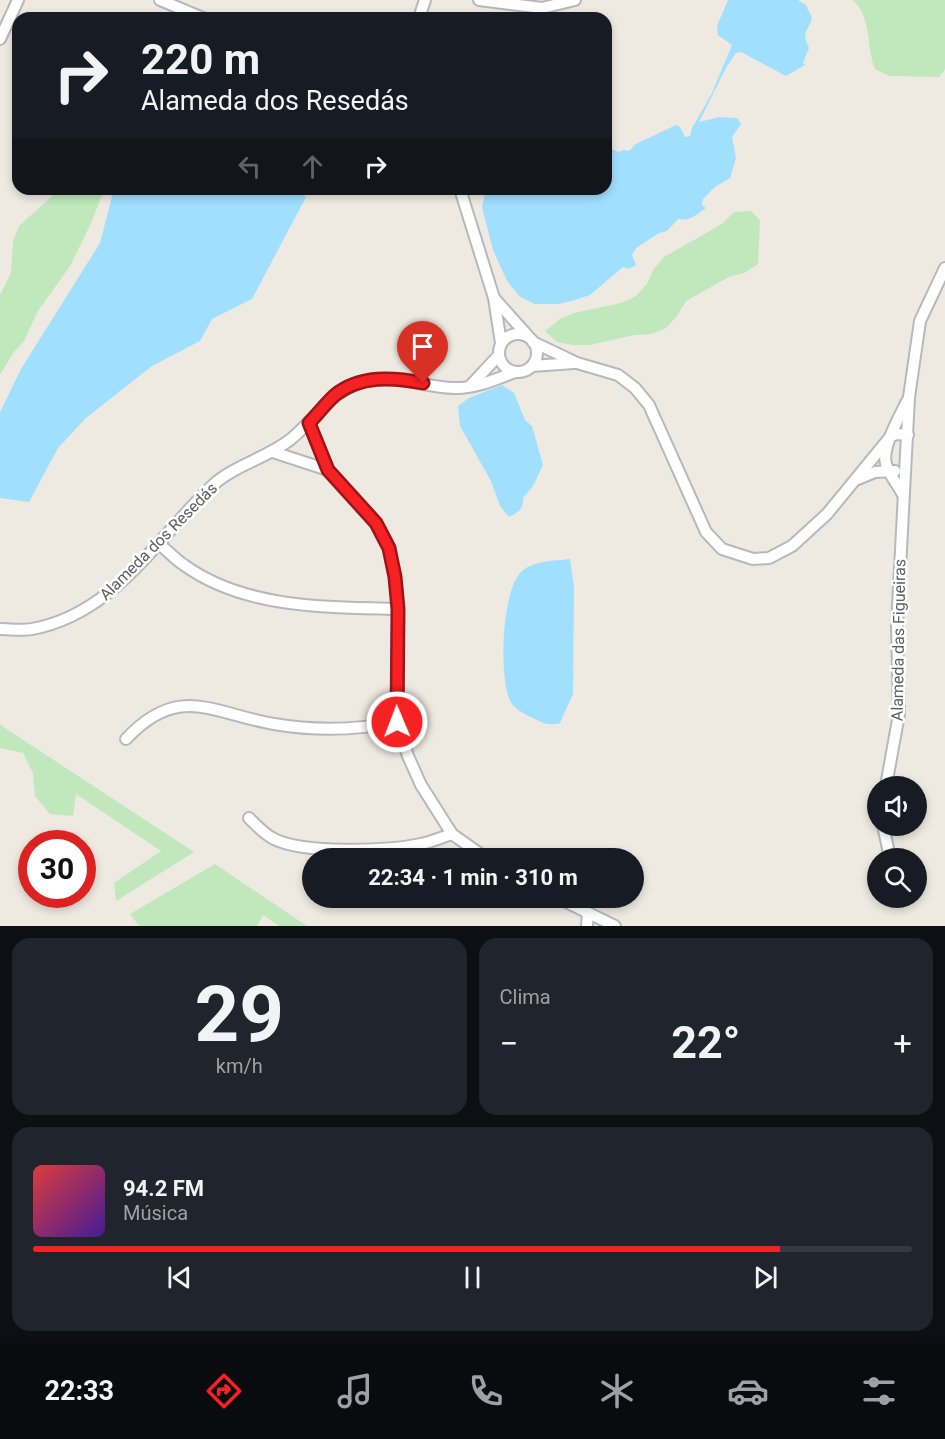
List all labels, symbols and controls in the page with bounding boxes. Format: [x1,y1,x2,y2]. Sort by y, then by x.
text: 220 m [141,35,260,84]
icon: right [42,36,120,114]
text: Alameda dos Resedás [141,85,409,117]
icon: left [233,150,266,183]
icon: ahead [296,150,329,183]
icon: right [359,150,392,183]
pin [397,321,448,383]
icon: arrive [406,330,439,363]
street label: Alameda dos Resedás [96,479,221,604]
street label: Alameda das Figueiras [888,559,909,721]
position arrow [365,690,429,754]
map controls [867,776,927,908]
button: sound [867,776,927,836]
speed limit sign: 30 [18,830,96,908]
button: search [867,848,927,908]
text: 22:34 · 1 min · 310 m [368,865,578,890]
text: 29 [194,969,284,1060]
text: Clima [500,985,551,1009]
text: 22° [671,1016,740,1069]
text: − [500,1024,518,1063]
text: + [893,1024,912,1063]
text: km/h [216,1054,263,1078]
text: 94.2 FM [123,1176,204,1201]
text: Música [123,1201,188,1225]
icon: previous [163,1261,196,1294]
icon: pause [456,1261,489,1294]
icon: next [749,1261,782,1294]
icon: directions [203,1370,245,1412]
icon: music [334,1370,376,1412]
icon: phone [465,1370,507,1412]
icon: climate [596,1370,638,1412]
icon: car [727,1370,769,1412]
icon: filters [858,1370,900,1412]
text: 22:33 [45,1375,114,1407]

